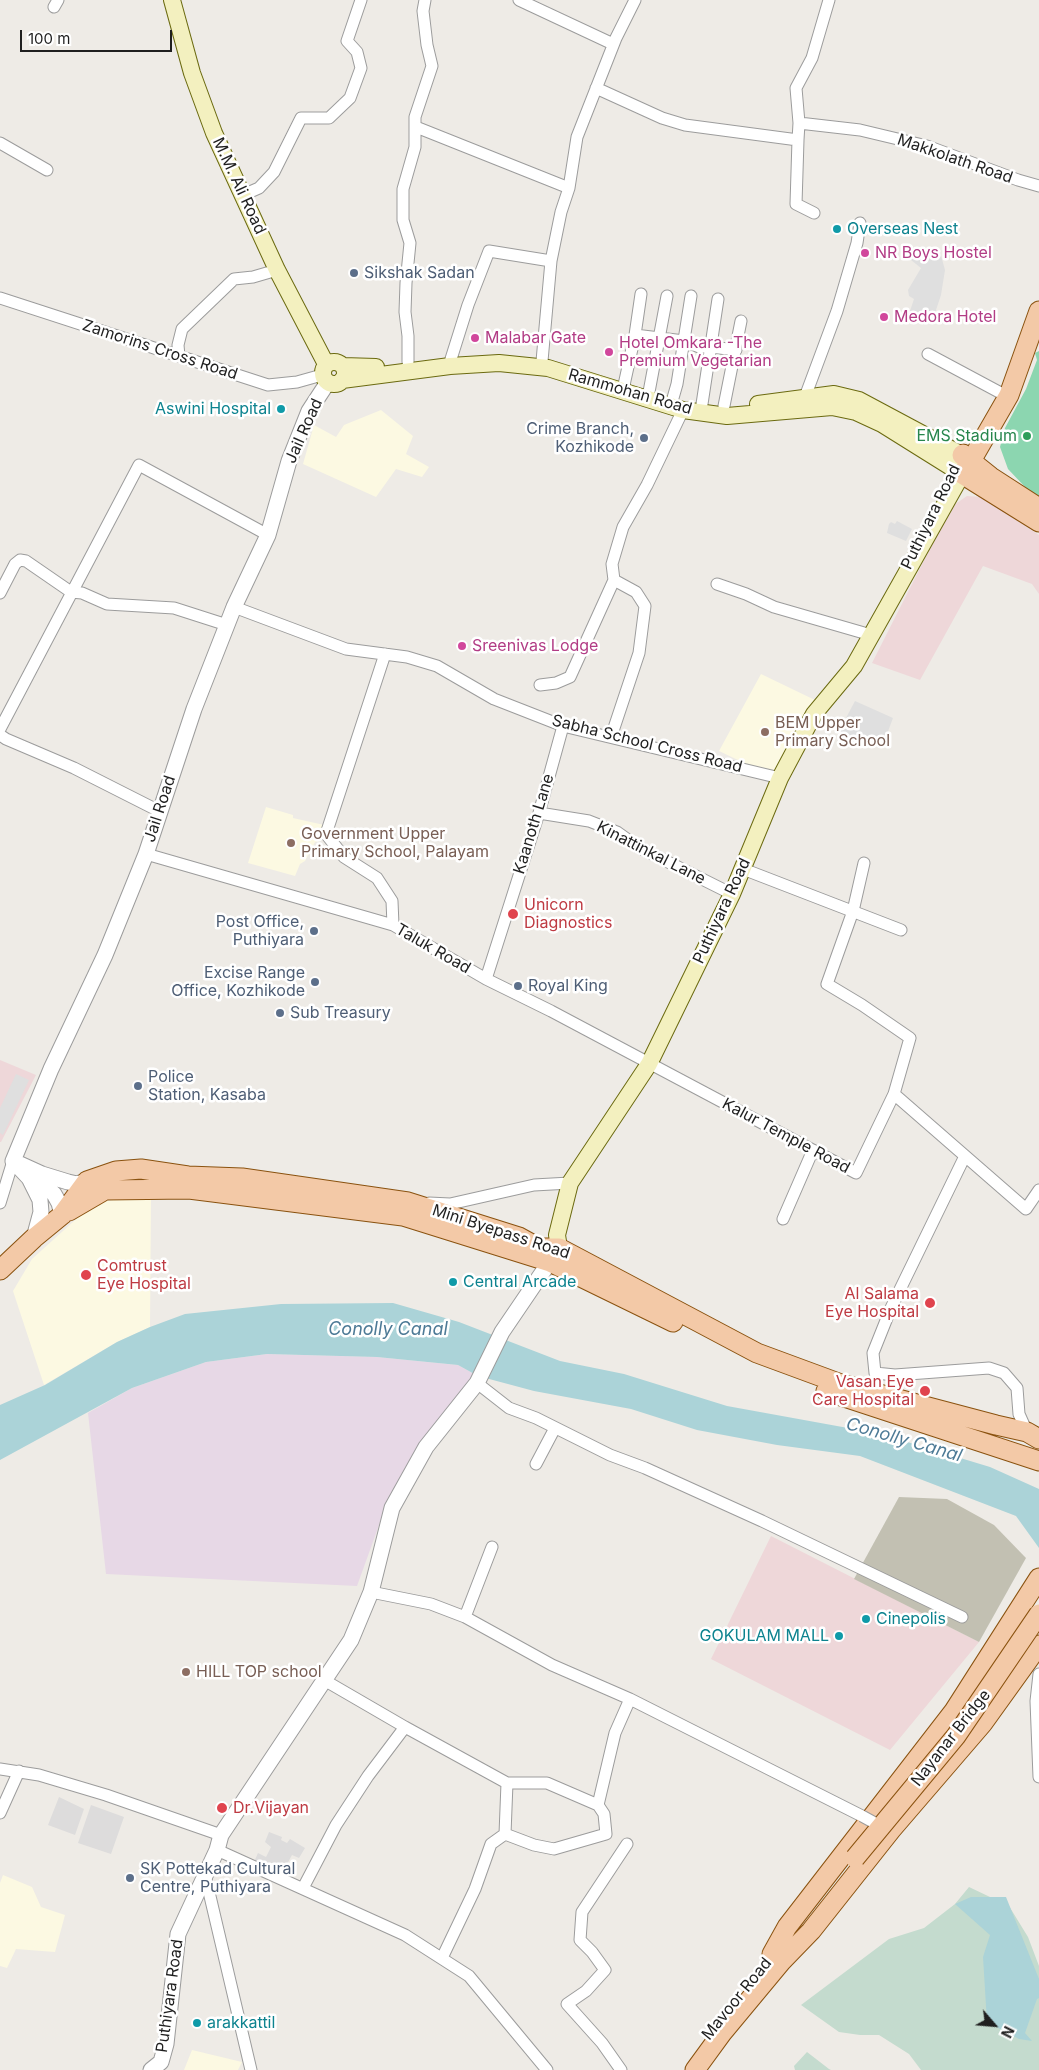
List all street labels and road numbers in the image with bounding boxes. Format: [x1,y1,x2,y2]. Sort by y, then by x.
street label: Makkolath Road [895,130,1015,188]
street label: M.M. Ali Road [208,135,270,237]
street label: Zamorins Cross Road [80,316,240,384]
street label: Rammohan Road [566,365,694,419]
street label: Jail Road [281,396,327,466]
street label: Puthiyara Road [897,461,965,573]
street label: Sabha School Cross Road [550,711,744,777]
street label: Kaanoth Lane [510,772,558,876]
street label: Jail Road [140,773,180,845]
street label: Kinattinkal Lane [593,817,709,889]
street label: Puthiyara Road [689,855,755,967]
street label: Taluk Road [392,920,474,978]
street label: Kalur Temple Road [719,1094,853,1178]
street label: Mini Byepass Road [430,1201,572,1263]
street label: Nayanar Bridge [907,1686,995,1790]
street label: Puthiyara Road [153,1938,187,2054]
street label: Mavoor Road [698,1954,776,2044]

